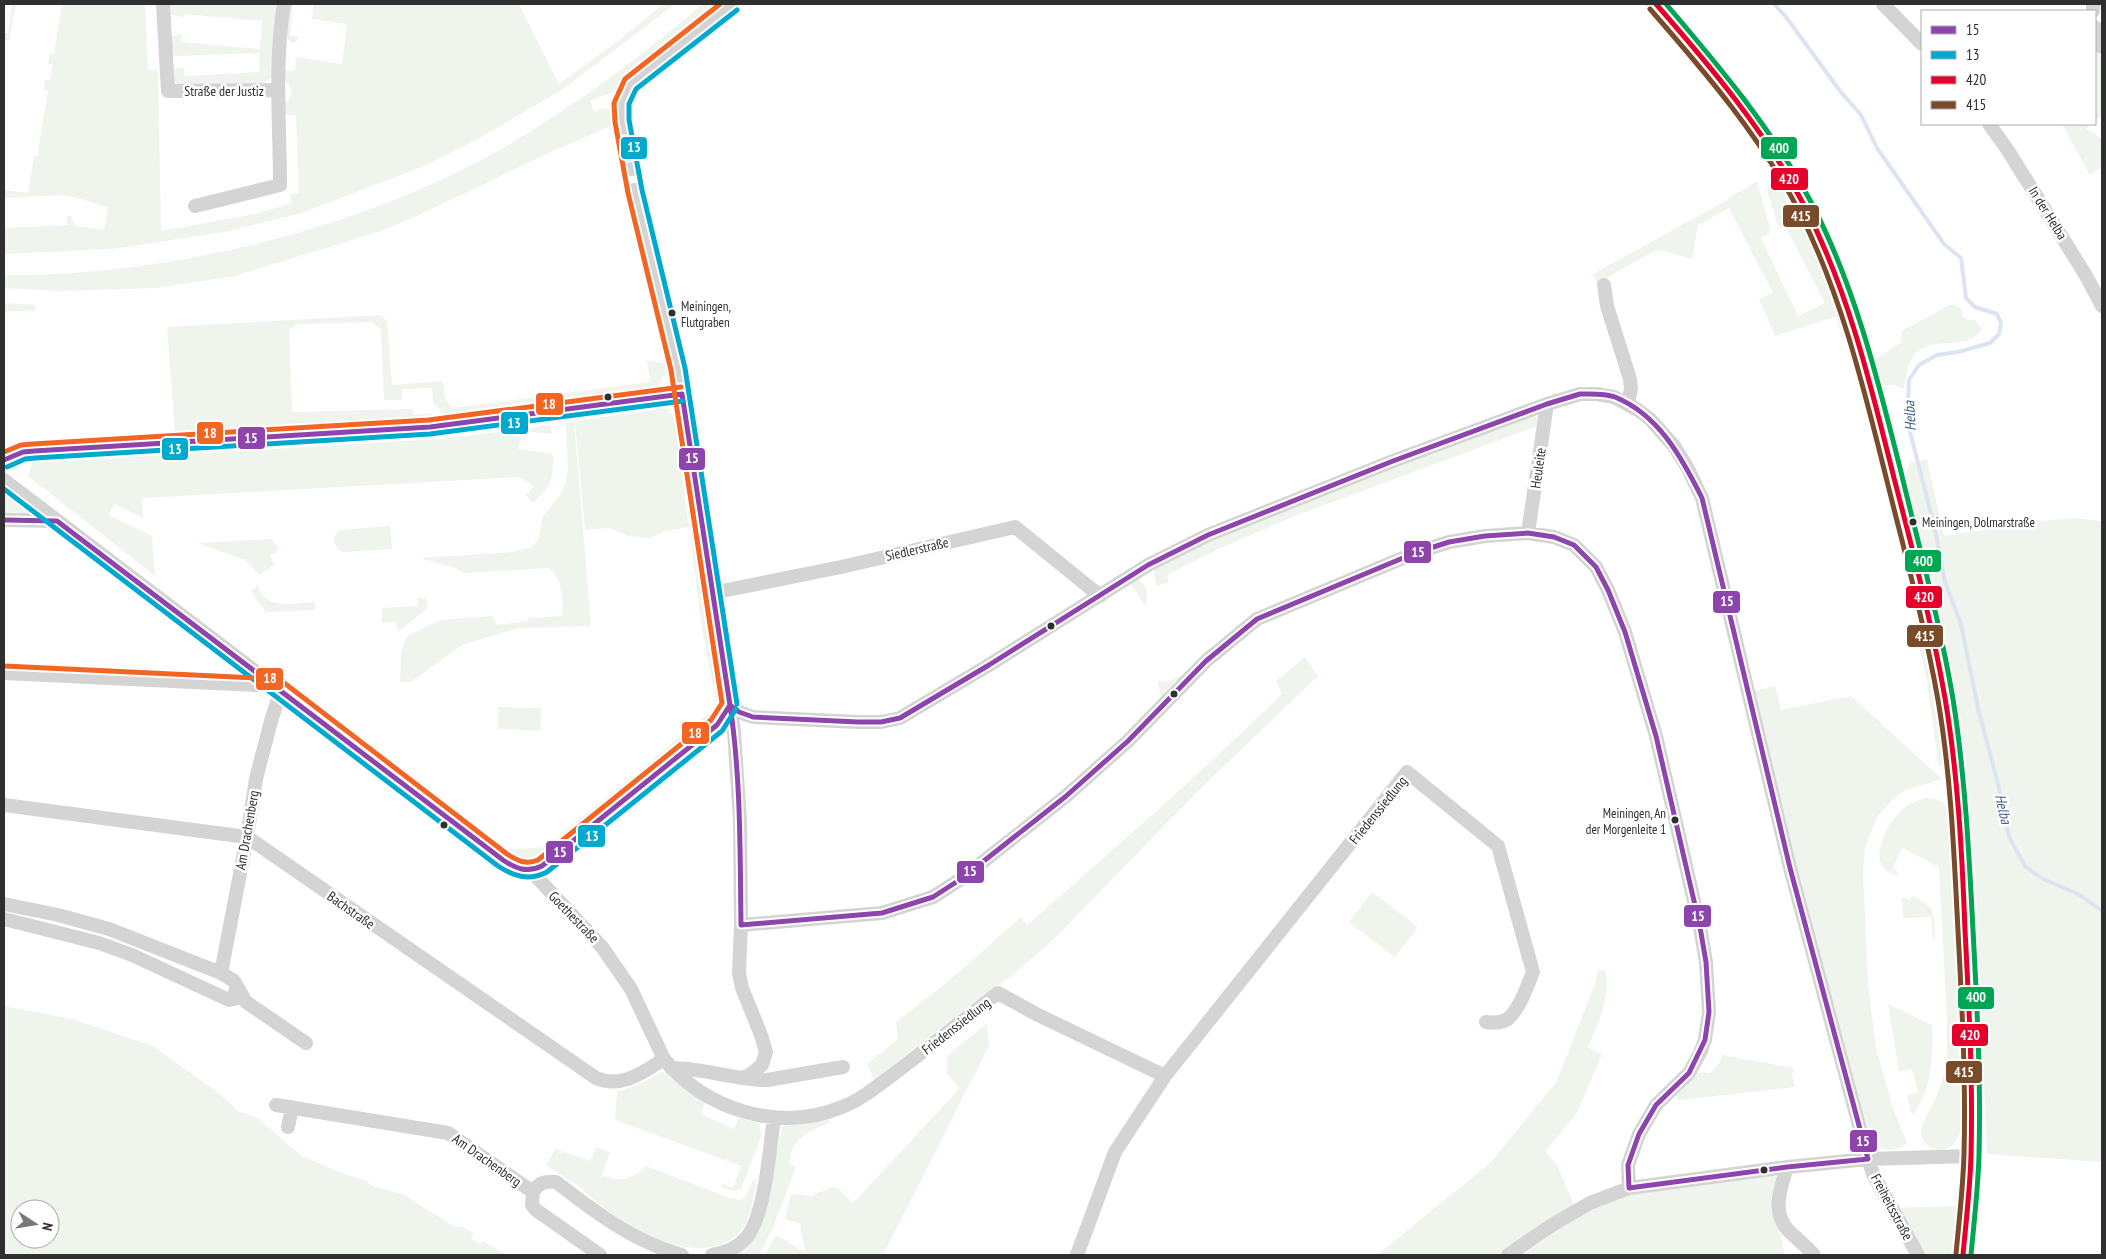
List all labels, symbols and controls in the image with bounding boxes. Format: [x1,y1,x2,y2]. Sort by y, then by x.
legend [1921,10,2096,125]
text: 15 [1966,20,1980,39]
text: 13 [1966,45,1980,64]
text: 420 [1966,70,1987,89]
street label: Straße der Justiz [184,82,264,100]
text: 415 [1966,95,1986,114]
line badge: 13 [620,136,648,160]
line badge: 400 [1760,136,1798,160]
text: 13 [627,138,641,156]
text: 400 [1769,139,1789,157]
line badge: 420 [1770,167,1809,191]
text: 420 [1779,170,1799,188]
street label: In der Helba [2025,183,2071,243]
line badge: 415 [1782,204,1820,228]
text: 415 [1791,207,1811,225]
place label: Meiningen, Flutgraben [681,298,731,331]
marker: Meiningen, Flutgraben [667,308,677,318]
line badge: 18 [535,392,564,416]
unlabelled marker [603,392,613,402]
text: 18 [542,395,556,413]
water label: Helba [1899,399,1920,432]
line badge: 13 [500,411,529,435]
text: 13 [507,414,521,432]
line badge: 18 [196,421,224,445]
text: 18 [203,424,217,442]
line badge: 15 [237,426,266,450]
text: 15 [244,429,258,447]
line badge: 13 [161,437,189,461]
text: 13 [168,440,182,458]
street label: Heuleite [1526,446,1550,490]
line badge: 15 [678,447,706,471]
text: 15 [685,449,699,467]
place label: Meiningen, Dolmarstraße [1922,514,2035,531]
marker: Meiningen, Dolmarstraße [1908,517,1918,527]
street label: Siedlerstraße [884,533,951,565]
line badge: 15 [1403,540,1432,564]
text: 15 [1411,543,1425,561]
line badge: 400 [1904,549,1942,573]
text: 400 [1913,552,1933,570]
line badge: 420 [1905,585,1943,609]
text: 420 [1914,588,1934,606]
line badge: 15 [1712,590,1741,614]
text: 15 [1720,592,1734,610]
unlabelled marker [1046,621,1056,631]
line badge: 415 [1906,624,1944,648]
text: 415 [1915,627,1935,645]
line badge: 18 [255,667,284,691]
text: 18 [263,669,277,687]
unlabelled marker [1169,689,1179,699]
line badge: 18 [681,721,710,745]
text: 18 [688,724,702,742]
street label: Friedenssiedlung [1345,772,1411,848]
street label: Am Drachenberg [231,789,263,871]
water label: Helba [1991,792,2016,827]
place label: Meiningen, An der Morgenleite 1 [1586,805,1666,838]
marker: Meiningen, An der Morgenleite 1 [1670,815,1680,825]
unlabelled marker [439,820,449,830]
line badge: 13 [577,824,606,848]
text: 13 [585,827,599,845]
line badge: 15 [545,840,574,864]
text: 15 [553,843,567,861]
line badge: 15 [956,860,985,884]
text: 15 [963,862,977,880]
street label: Bachstraße [324,887,378,933]
street label: Goethestraße [545,887,603,947]
line badge: 15 [1683,904,1712,928]
text: 15 [1691,907,1705,925]
line badge: 400 [1957,986,1995,1010]
text: 400 [1966,988,1986,1006]
street label: Friedenssiedlung [918,994,994,1058]
line badge: 420 [1951,1023,1989,1047]
text: 420 [1960,1026,1980,1044]
line badge: 415 [1945,1060,1983,1084]
text: 415 [1954,1063,1974,1081]
line badge: 15 [1849,1129,1878,1153]
street label: Am Drachenberg [449,1130,525,1190]
text: 15 [1856,1132,1870,1150]
unlabelled marker [1759,1165,1769,1175]
street label: Freiheitsstraße [1867,1171,1917,1243]
north arrow [10,1199,60,1249]
text: N [38,1221,57,1232]

